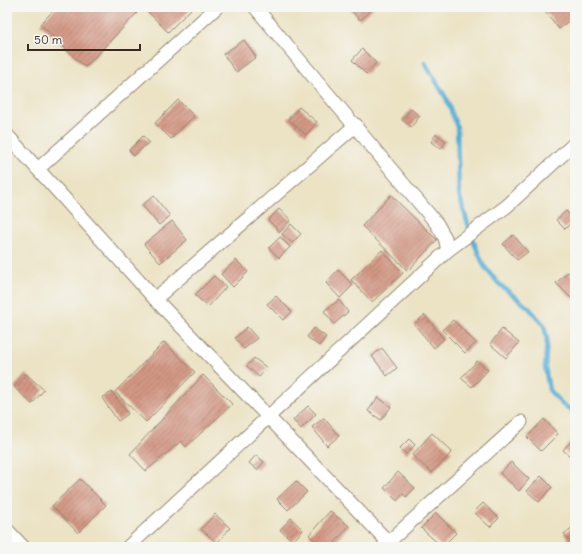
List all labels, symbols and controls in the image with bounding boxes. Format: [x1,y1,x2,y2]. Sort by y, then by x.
scale bar [28,26,140,52]
text: 50 m [34,32,63,47]

